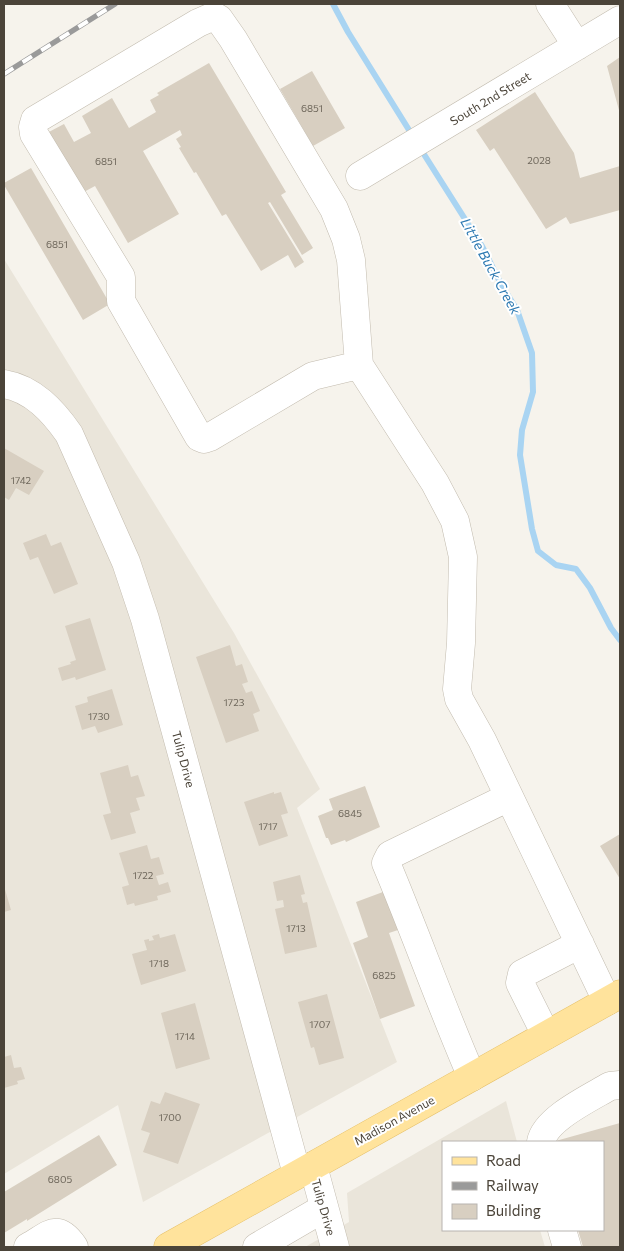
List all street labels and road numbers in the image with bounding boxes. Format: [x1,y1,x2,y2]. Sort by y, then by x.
street label: South 2nd Street [447,68,533,128]
street label: Tulip Drive [170,729,198,789]
street label: Madison Avenue [351,1092,437,1148]
street label: Tulip Drive [309,1177,339,1237]

